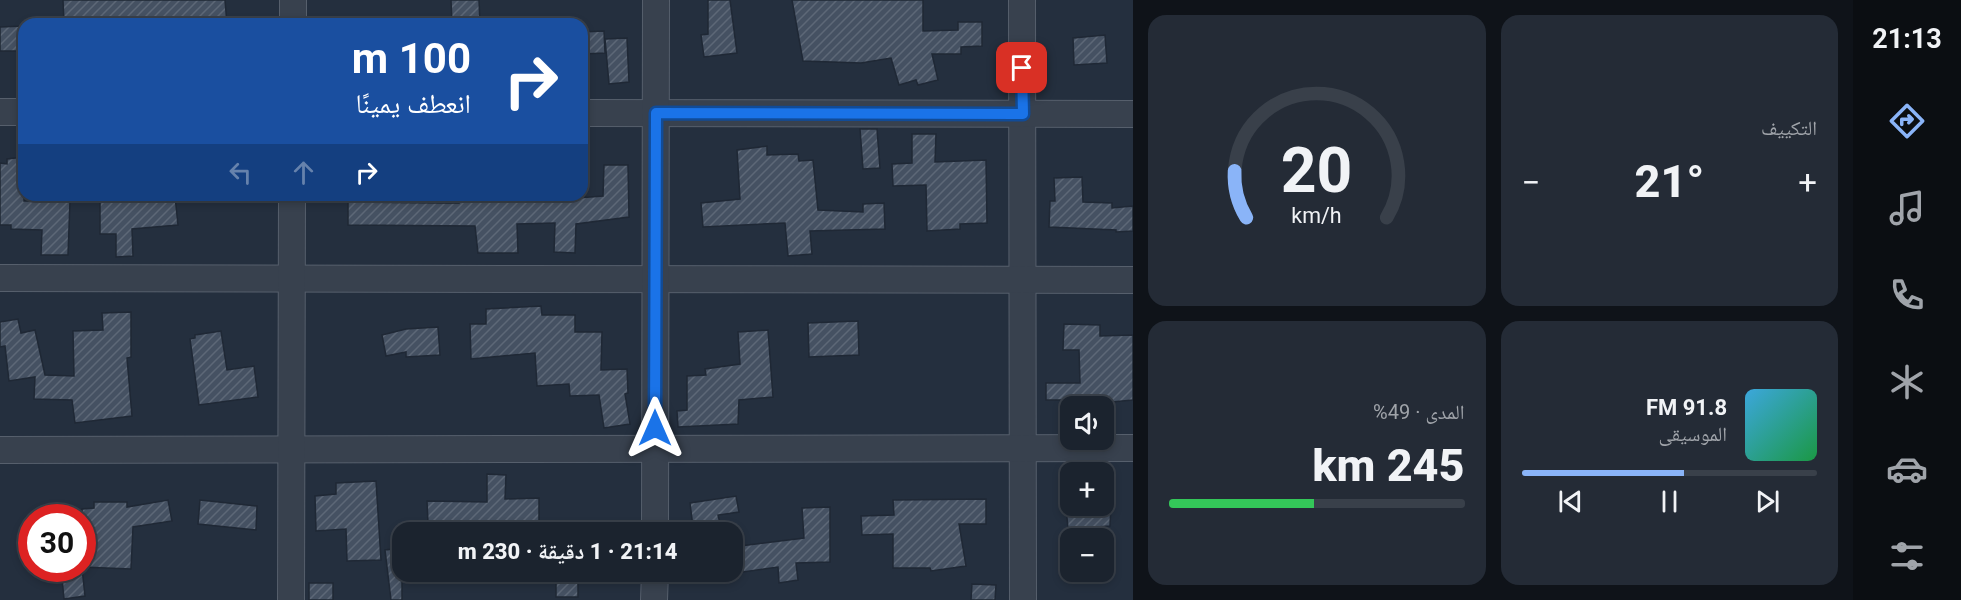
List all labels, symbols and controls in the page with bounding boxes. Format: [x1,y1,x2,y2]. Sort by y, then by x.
text: 21:13 [1872,23,1942,55]
text: 100 m [352,34,471,83]
icon: right [492,42,570,120]
pin [996,42,1047,93]
icon: arrive [1005,51,1038,84]
text: انعطف يمينًا [355,88,471,120]
icon: directions [1886,100,1928,142]
text: التكييف [1761,116,1817,140]
text: 20 [1281,134,1353,207]
text: 21° [1635,155,1704,208]
icon: left [224,156,257,189]
icon: ahead [287,156,320,189]
icon: right [350,156,383,189]
text: − [1522,163,1540,202]
text: + [1798,163,1817,202]
icon: music [1886,187,1928,229]
text: km/h [1292,203,1342,228]
icon: phone [1886,274,1928,316]
icon: climate [1886,361,1928,403]
text: 91.8 FM [1646,395,1727,420]
position arrow [623,396,687,460]
map controls [1060,396,1114,582]
button: sound [1060,396,1114,450]
text: المدى · 49% [1373,400,1465,424]
text: الموسيقى [1659,422,1727,446]
text: 245 km [1312,439,1465,492]
icon: car [1886,448,1928,490]
button: + [1060,462,1114,516]
icon: previous [1554,485,1587,518]
icon: pause [1653,485,1686,518]
icon: next [1751,485,1784,518]
speed limit sign: 30 [18,504,96,582]
button: − [1060,528,1114,582]
icon: filters [1886,535,1928,577]
text: 21:14 · 1 دقيقة · 230 m [458,539,677,564]

